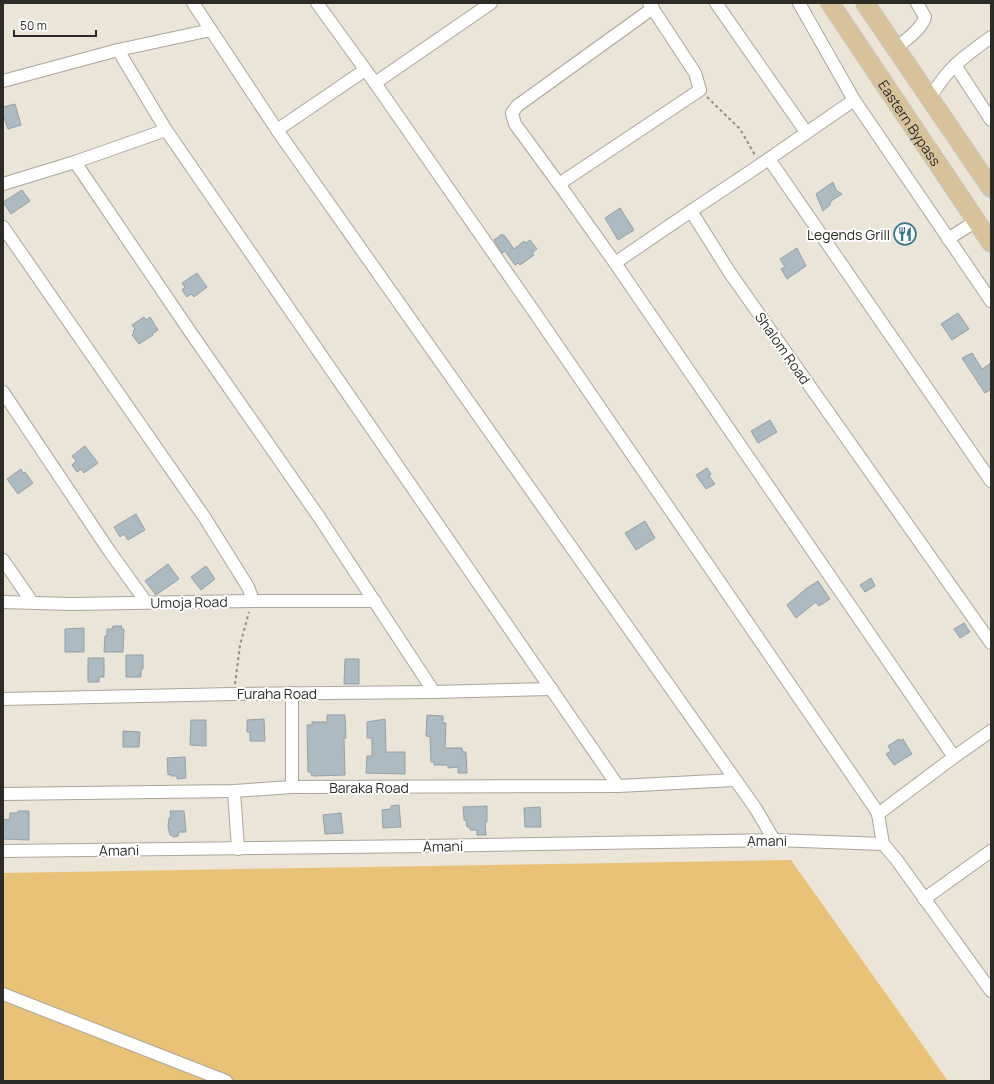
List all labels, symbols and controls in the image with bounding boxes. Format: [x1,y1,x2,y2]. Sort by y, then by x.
scale bar [14,12,96,38]
text: 50 m [20,17,47,34]
street label: Eastern Bypass [875,76,946,169]
restaurant icon: Legends Grill [892,221,918,247]
place label: Legends Grill [807,225,890,244]
street label: Shalom Road [751,308,815,388]
street label: Umoja Road [150,592,228,612]
street label: Furaha Road [237,684,317,703]
street label: Baraka Road [329,778,409,797]
street label: Amani [747,831,787,850]
street label: Amani [423,836,463,856]
street label: Amani [99,840,139,860]

